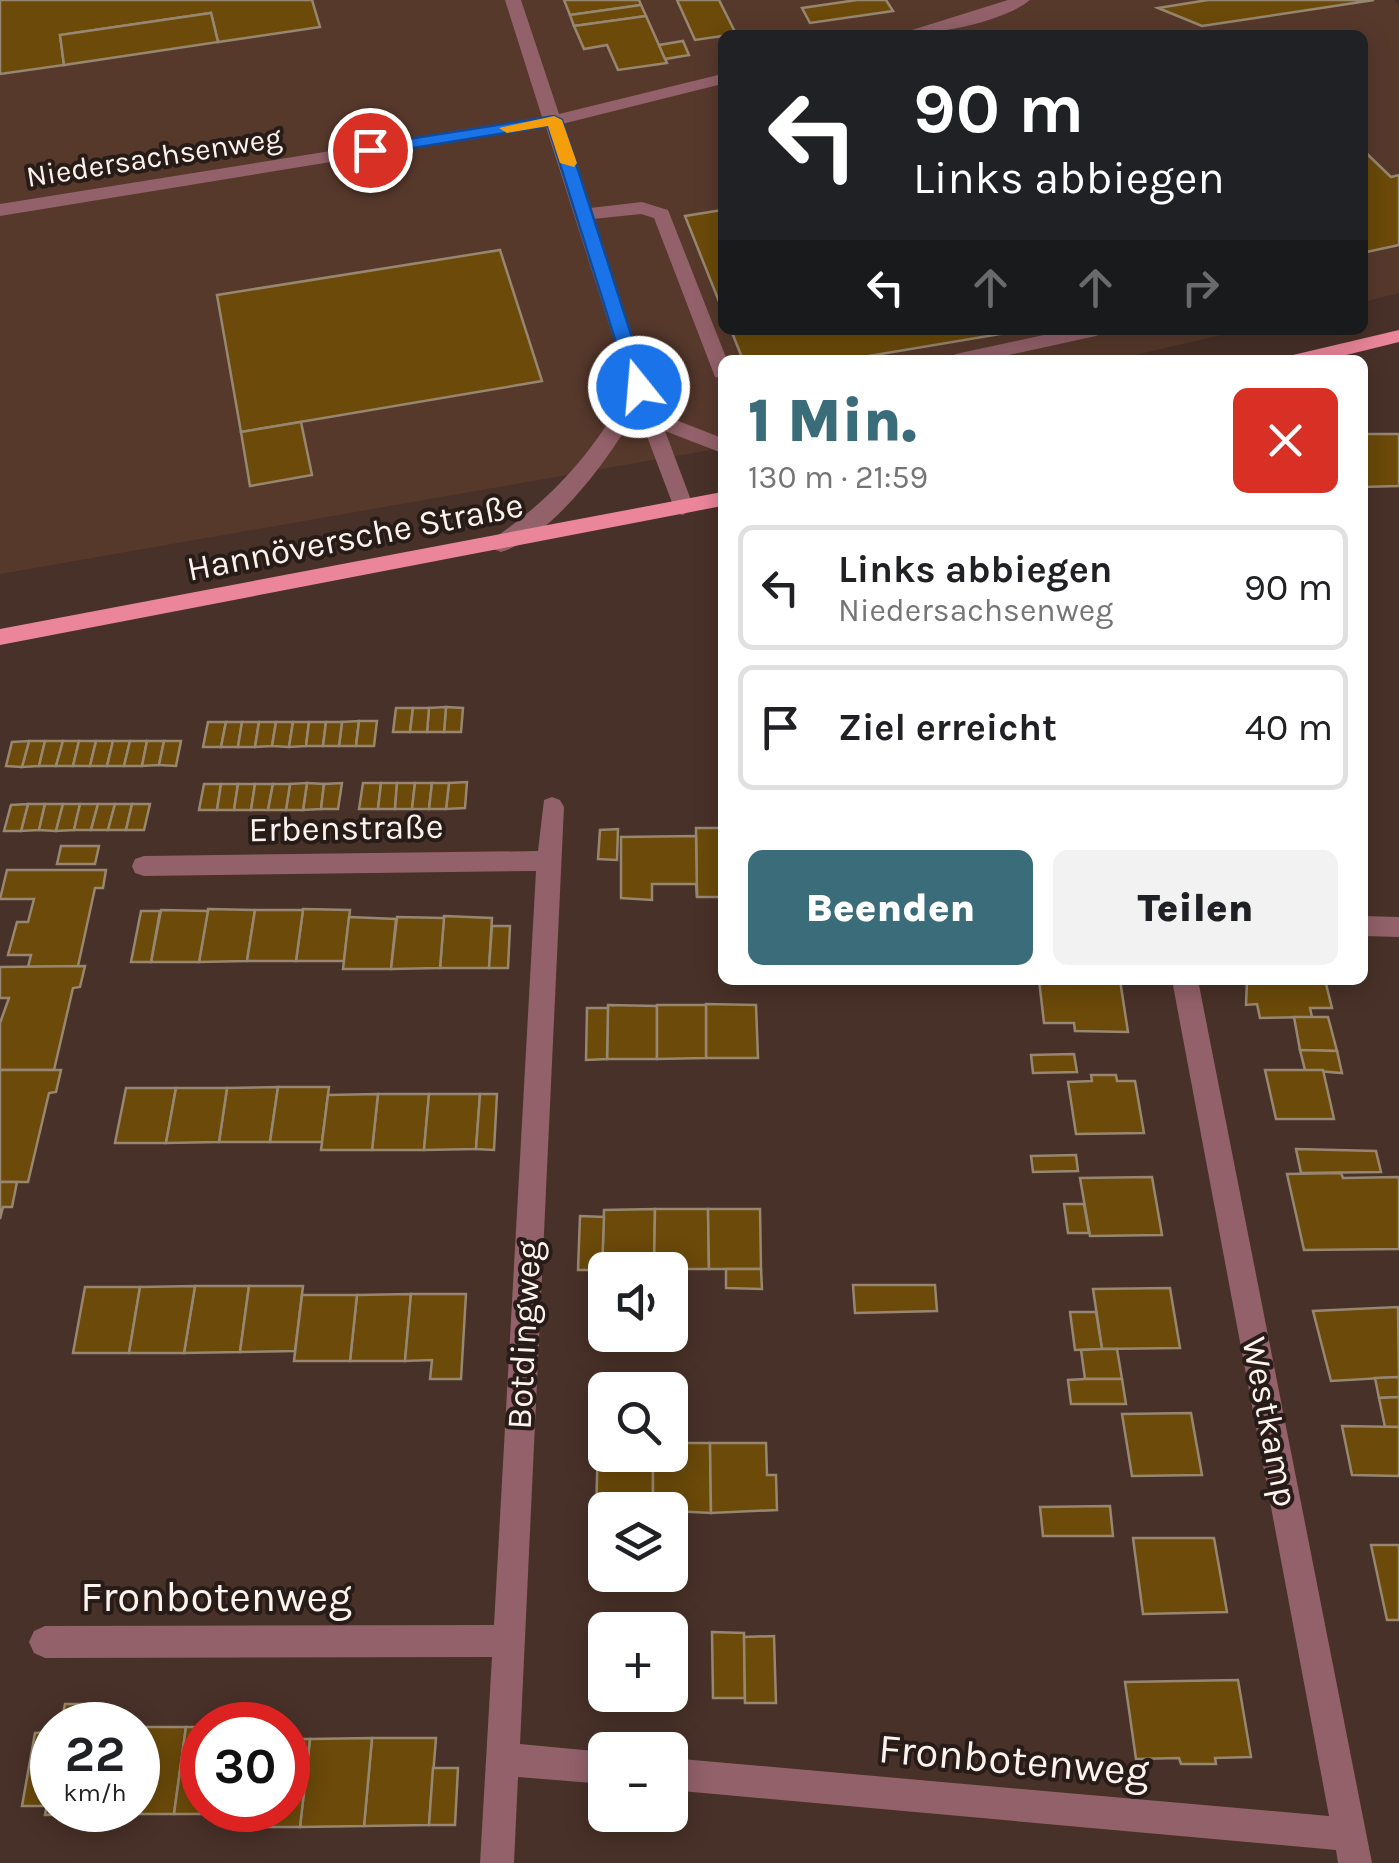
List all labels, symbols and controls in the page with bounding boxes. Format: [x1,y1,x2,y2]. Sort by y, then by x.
text: 90 m [913,68,1084,150]
icon: left [748,70,878,200]
pin [328,108,413,193]
street label: Niedersachsenweg [24,119,284,195]
icon: arrive [343,123,398,178]
text: Links abbiegen [913,152,1225,204]
icon: left [858,260,913,315]
icon: ahead [963,260,1018,315]
icon: ahead [1068,260,1123,315]
icon: right [1173,260,1228,315]
position arrow [587,335,691,439]
text: 1 Min. [748,386,917,456]
button: close [1233,388,1338,493]
text: 130 m · 21:59 [748,459,928,496]
street label: Hannöversche Straße [183,484,527,590]
text: Links abbiegen [838,547,1112,592]
icon: left [753,560,808,615]
text: 90 m [1244,565,1333,610]
text: Niedersachsenweg [838,592,1113,629]
icon: arrive [753,700,808,755]
text: Ziel erreicht [838,705,1057,750]
text: 40 m [1245,705,1333,750]
street label: Erbenstraße [248,806,444,850]
button: Beenden [748,850,1033,965]
button: Teilen [1053,850,1338,965]
street label: Botdingweg [499,1239,549,1431]
map controls [588,1252,688,1832]
button: sound [588,1252,688,1352]
street label: Westkamp [1233,1334,1307,1510]
button: search [588,1372,688,1472]
button: layers [588,1492,688,1592]
street label: Fronbotenweg [80,1572,352,1622]
button: + [588,1612,688,1712]
speed limit sign: 30 [180,1702,310,1832]
street label: Fronbotenweg [876,1723,1152,1797]
text: 22 [65,1725,125,1784]
button: − [588,1732,688,1832]
text: km/h [63,1778,127,1807]

